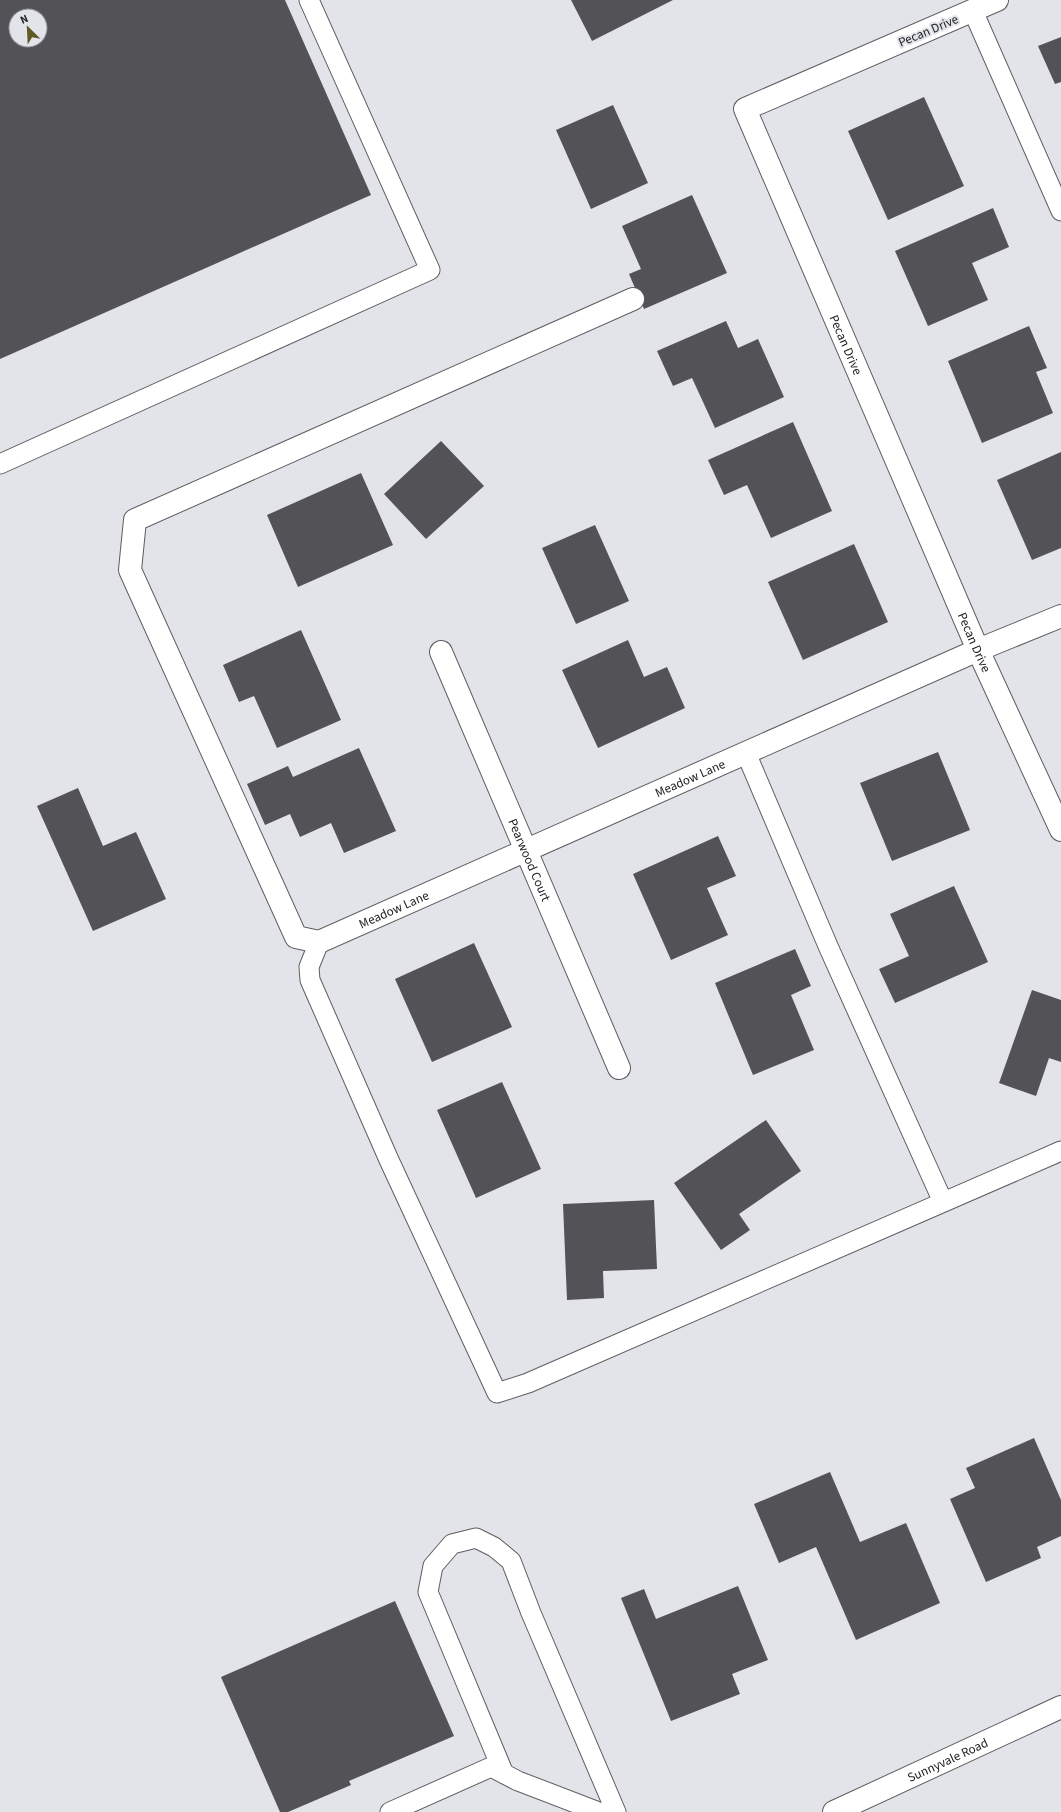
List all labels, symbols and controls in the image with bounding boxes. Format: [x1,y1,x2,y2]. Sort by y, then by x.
north arrow [8,8,48,48]
street label: Pecan Drive [896,10,961,52]
text: N [18,11,31,28]
street label: Pecan Drive [825,312,866,378]
street label: Pecan Drive [953,610,995,675]
street label: Meadow Lane [652,755,728,802]
street label: Pearwood Court [503,816,555,905]
street label: Meadow Lane [356,886,432,933]
street label: Sunnyvale Road [905,1734,991,1787]

